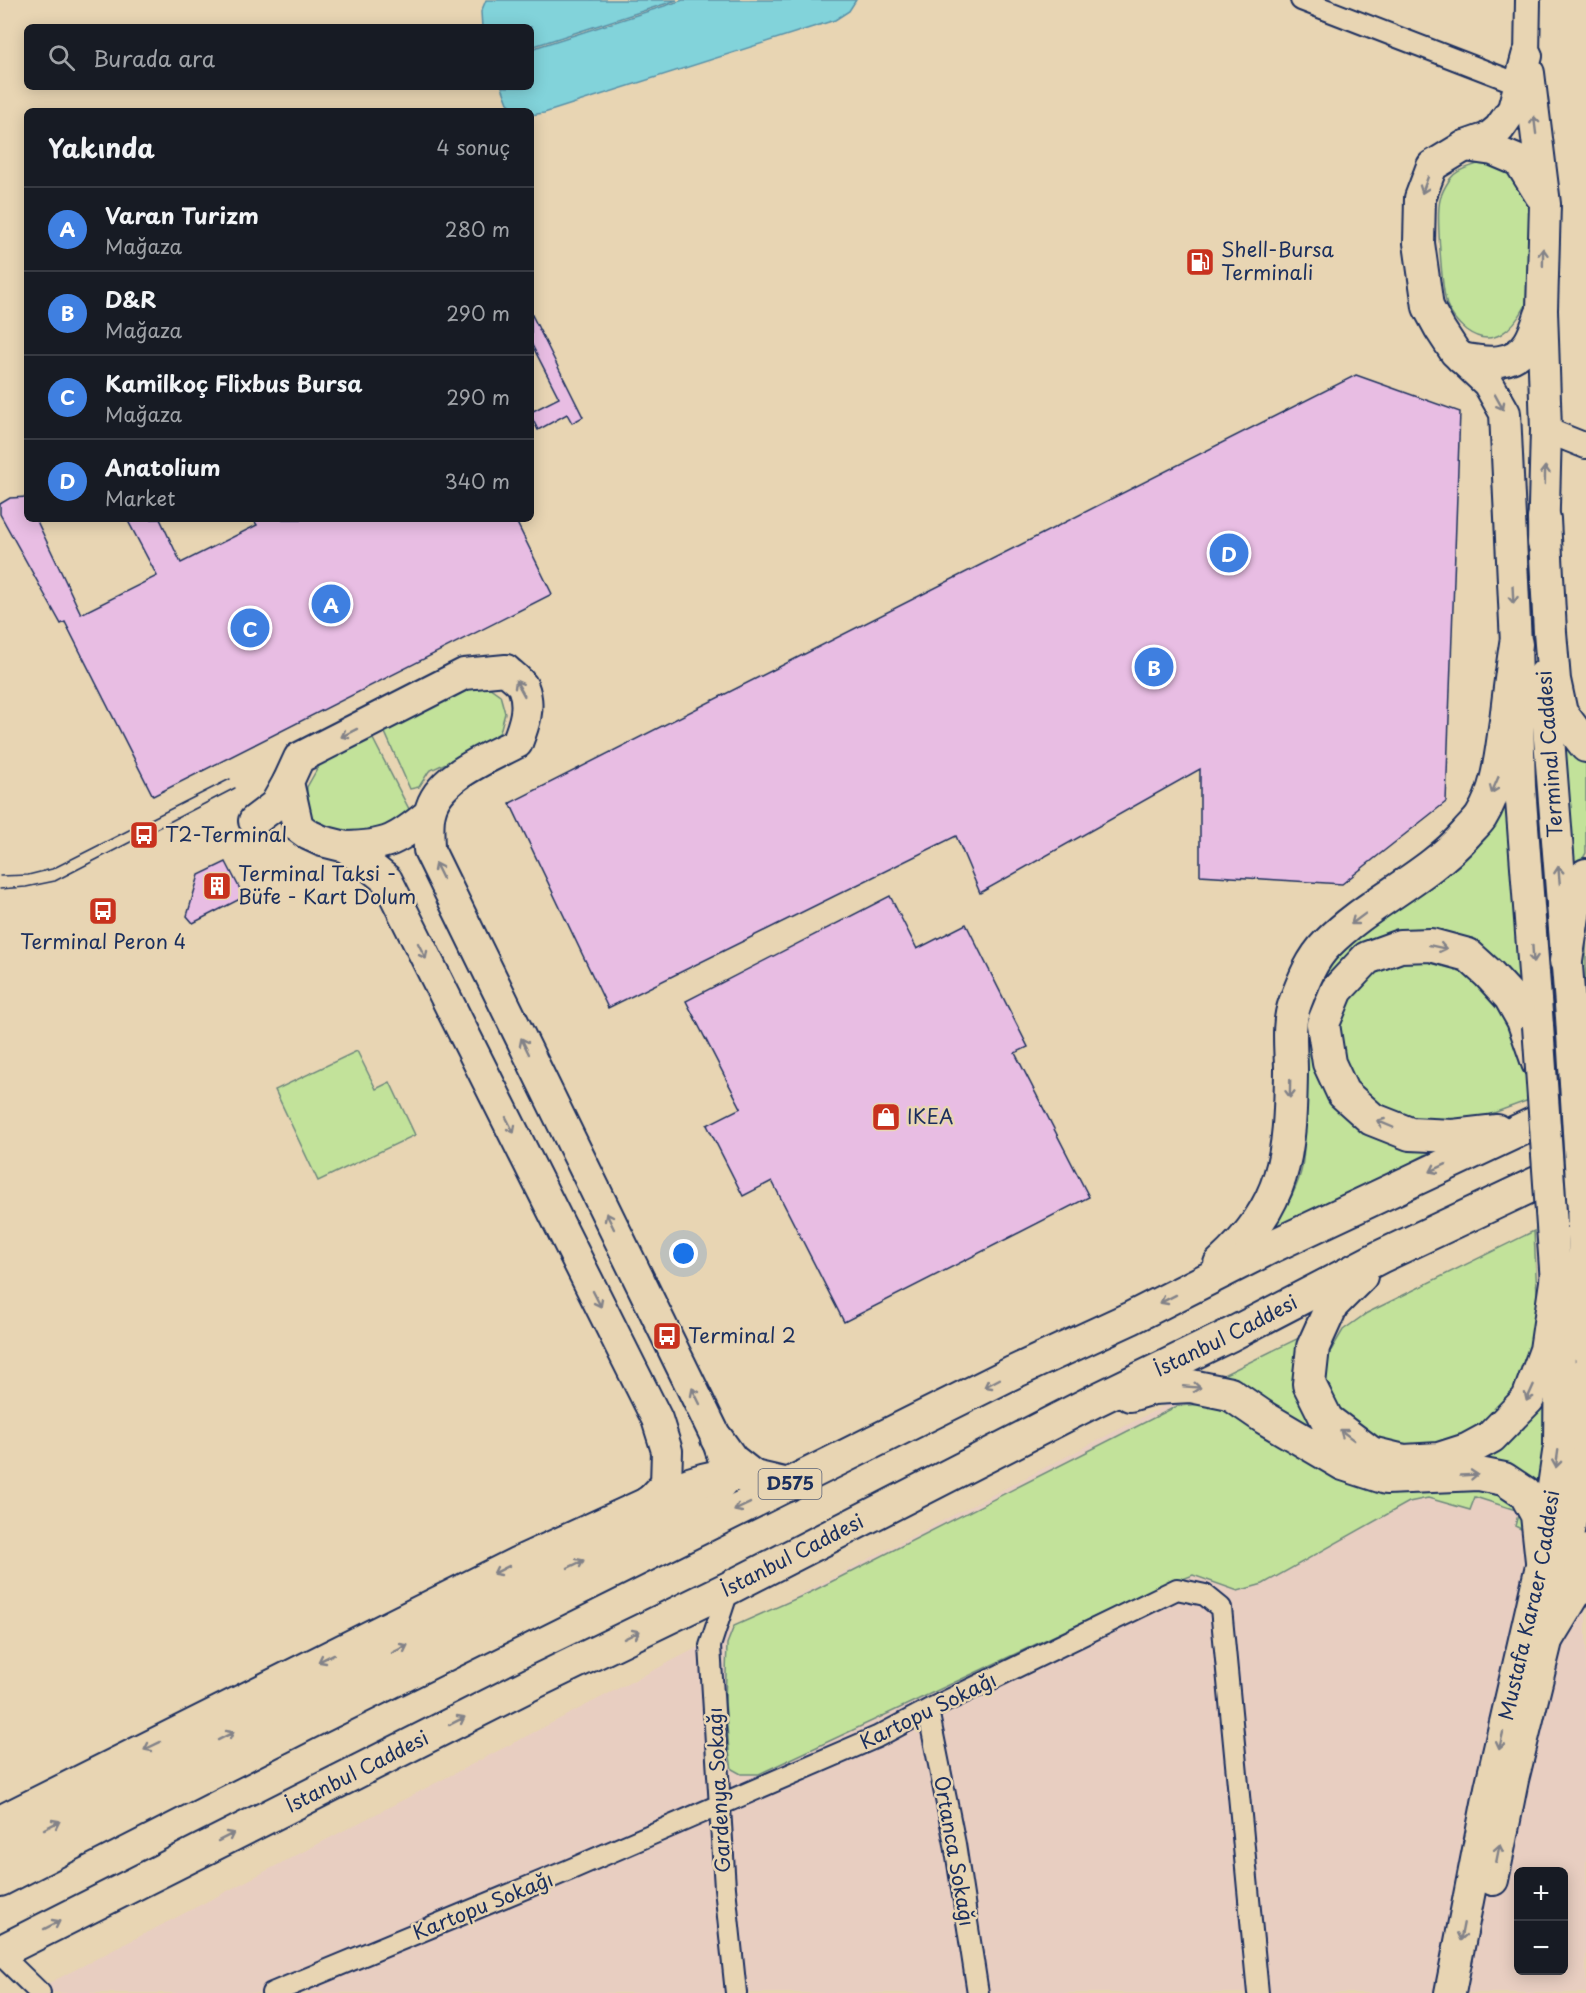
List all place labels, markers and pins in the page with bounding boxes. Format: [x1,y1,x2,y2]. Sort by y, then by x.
place label: Shell-Bursa Terminali [1221,234,1334,287]
fuel station icon: Shell-Bursa Terminali [1184,246,1216,278]
pin: D [1210,530,1248,576]
pin: A [312,582,350,626]
pin: C [230,606,270,650]
pin: B [1134,644,1174,690]
bus stop icon: T2-Terminal [128,819,160,851]
place label: T2-Terminal [165,819,287,849]
place label: Terminal Taksi - Büfe - Kart Dolum [238,858,416,911]
building icon: Terminal Taksi - Büfe - Kart Dolum [201,870,233,902]
bus stop icon: Terminal Peron 4 [87,895,119,927]
place label: Terminal Peron 4 [20,926,186,956]
shop icon: IKEA [870,1101,902,1133]
place label: IKEA [907,1101,954,1131]
bus stop icon: Terminal 2 [651,1320,683,1352]
place label: Terminal 2 [688,1320,796,1350]

